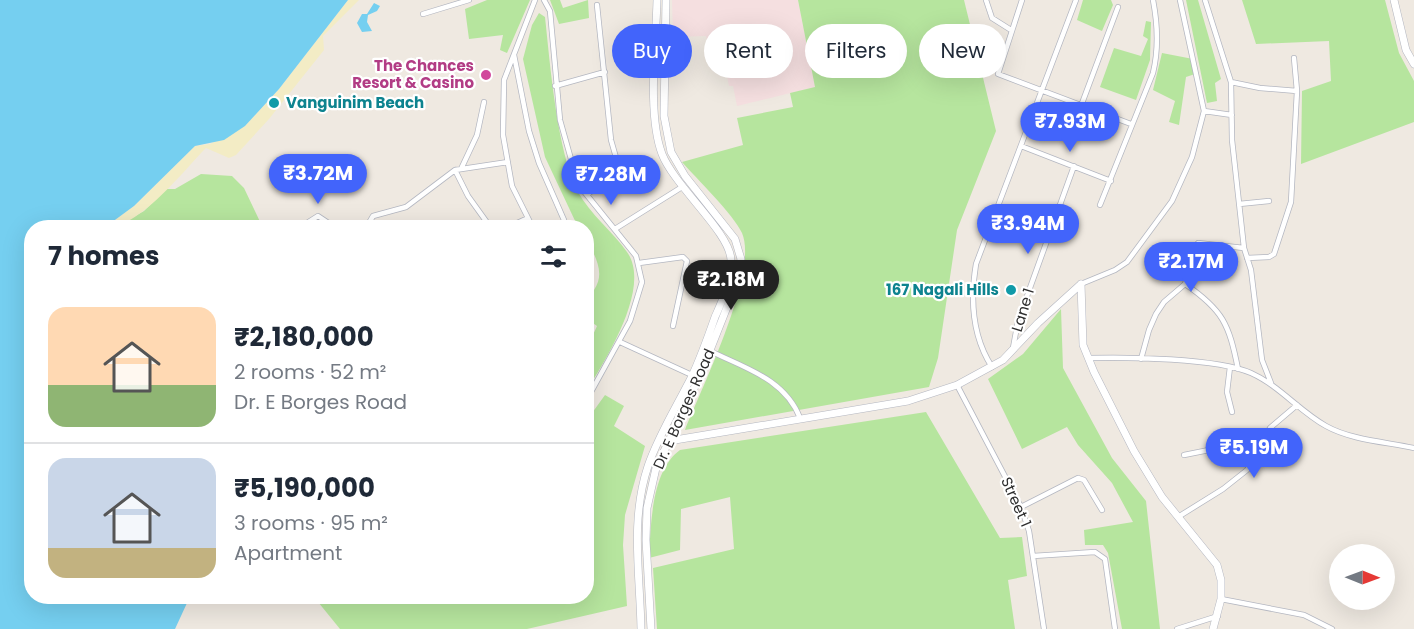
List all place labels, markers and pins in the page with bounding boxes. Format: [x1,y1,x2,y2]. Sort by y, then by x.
place label: The Chances Resort & Casino [352,55,474,93]
marker: The Chances Resort & Casino [479,68,493,82]
place label: Vanguinim Beach [286,92,424,113]
marker: Vanguinim Beach [267,96,281,110]
pin: ₹7.93M [1021,102,1119,153]
pin: ₹3.72M [269,154,367,205]
pin: ₹7.28M [562,155,660,206]
pin: ₹3.94M [979,204,1077,255]
pin: ₹2.17M [1142,242,1240,293]
pin: ₹2.18M [682,260,780,311]
place label: 167 Nagali Hills [886,279,999,300]
marker: 167 Nagali Hills [1004,283,1018,297]
pin: ₹5.19M [1205,428,1303,479]

